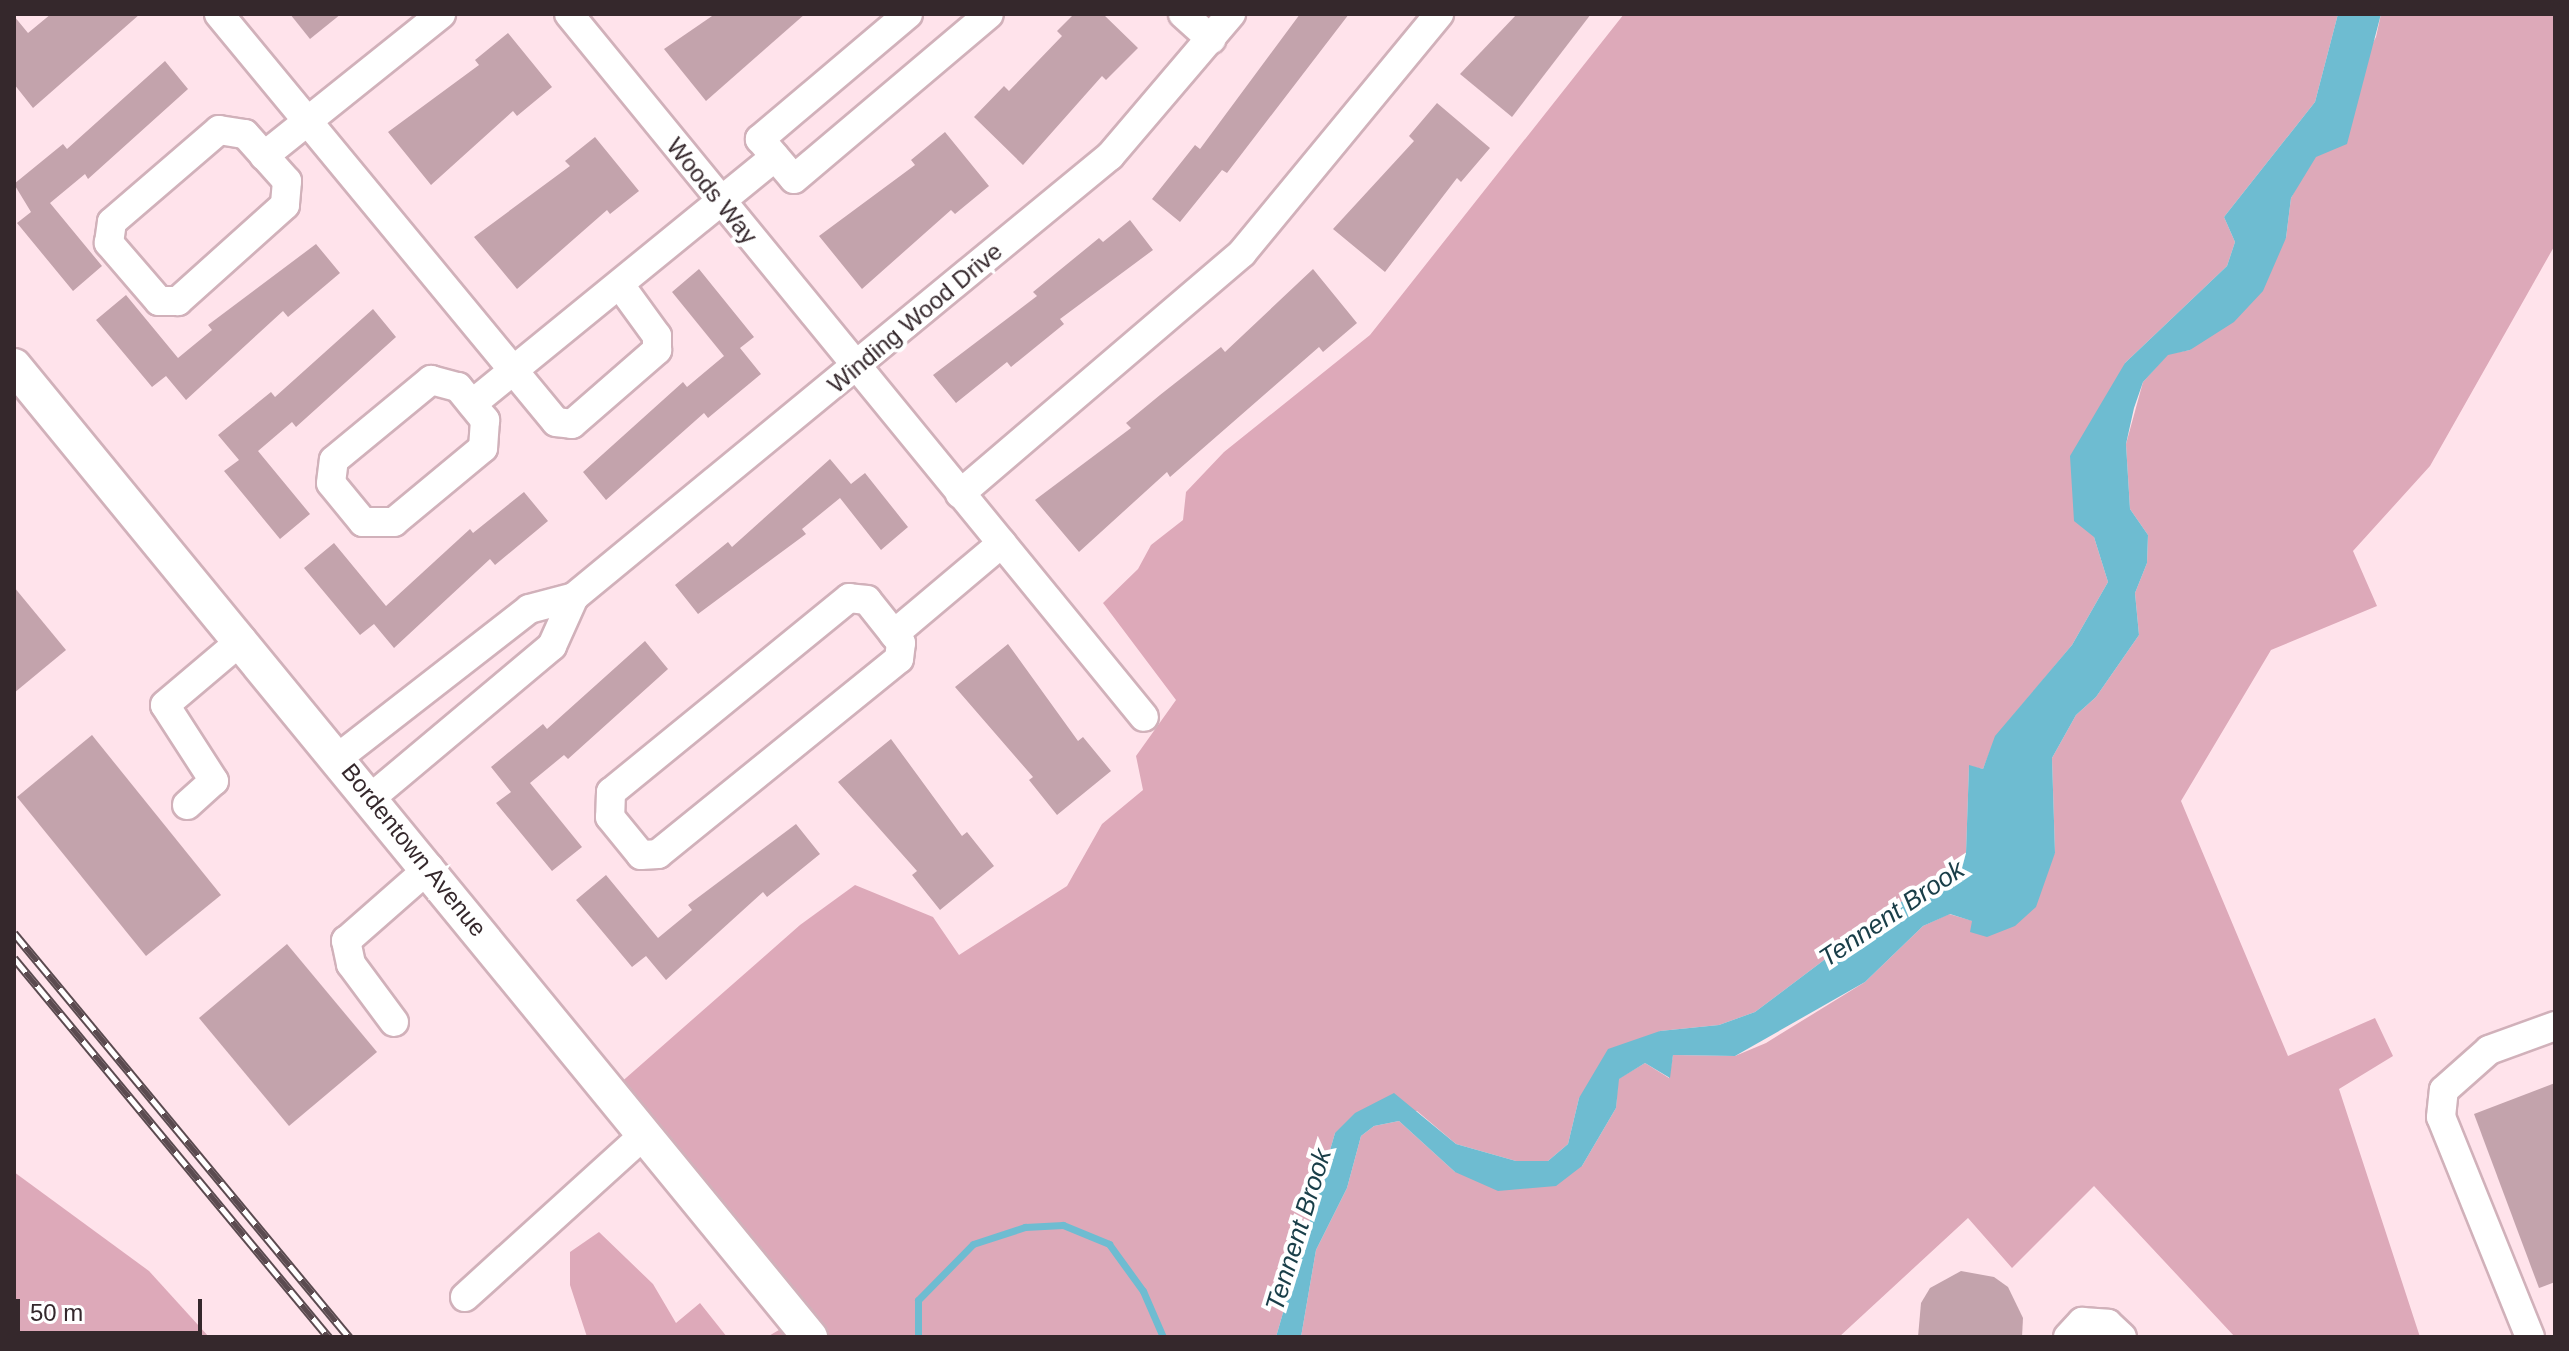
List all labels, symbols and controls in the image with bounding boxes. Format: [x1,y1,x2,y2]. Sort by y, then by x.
street label: Woods Way [661,132,763,250]
street label: Winding Wood Drive [822,237,1008,399]
street label: Bordentown Avenue [335,757,493,943]
water label: Tennent Brook [1814,854,1970,974]
water label: Tennent Brook [1259,1145,1339,1315]
scale bar [20,1283,206,1333]
text: 50 m [30,1299,83,1326]

